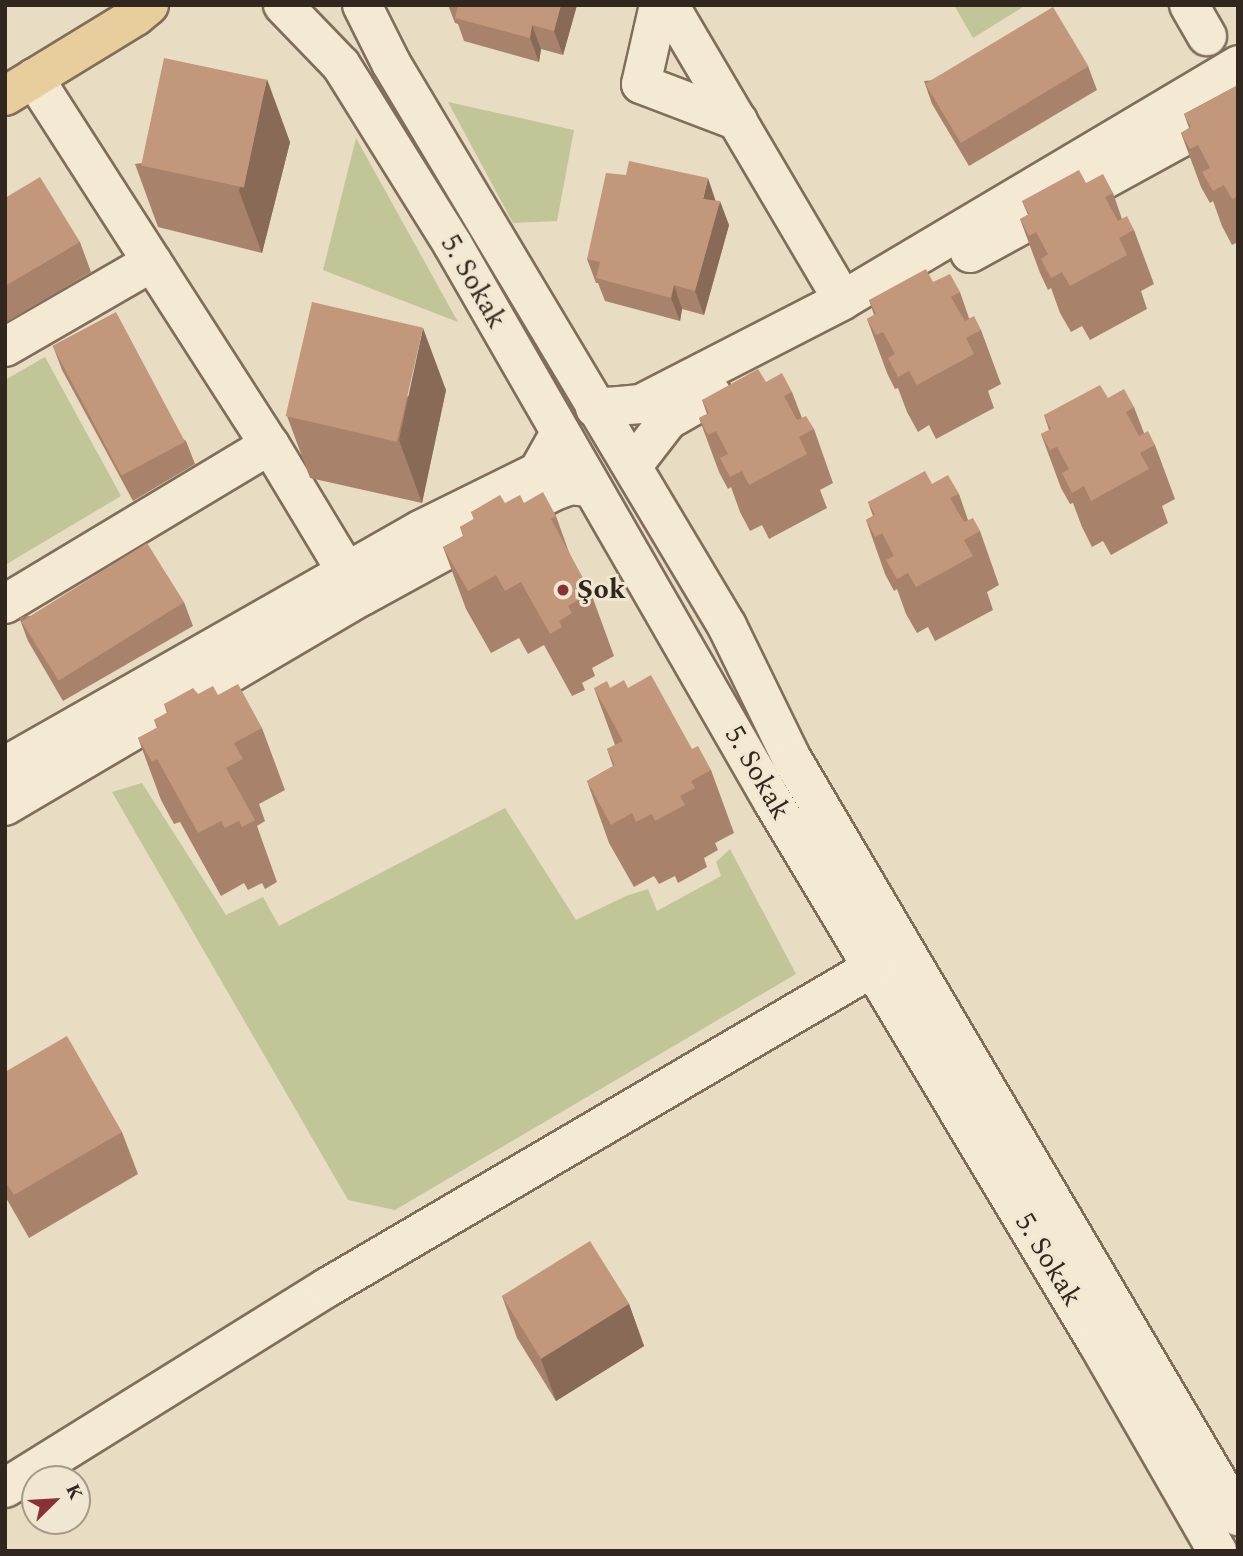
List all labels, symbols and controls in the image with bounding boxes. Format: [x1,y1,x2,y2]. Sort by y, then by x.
street label: 5. Sokak [433,229,513,335]
place label: Şok [577,573,626,607]
marker: Şok [555,582,571,598]
street label: 5. Sokak [717,720,797,826]
street label: 5. Sokak [1007,1207,1089,1313]
north arrow [21,1465,91,1535]
text: K [58,1479,90,1505]

